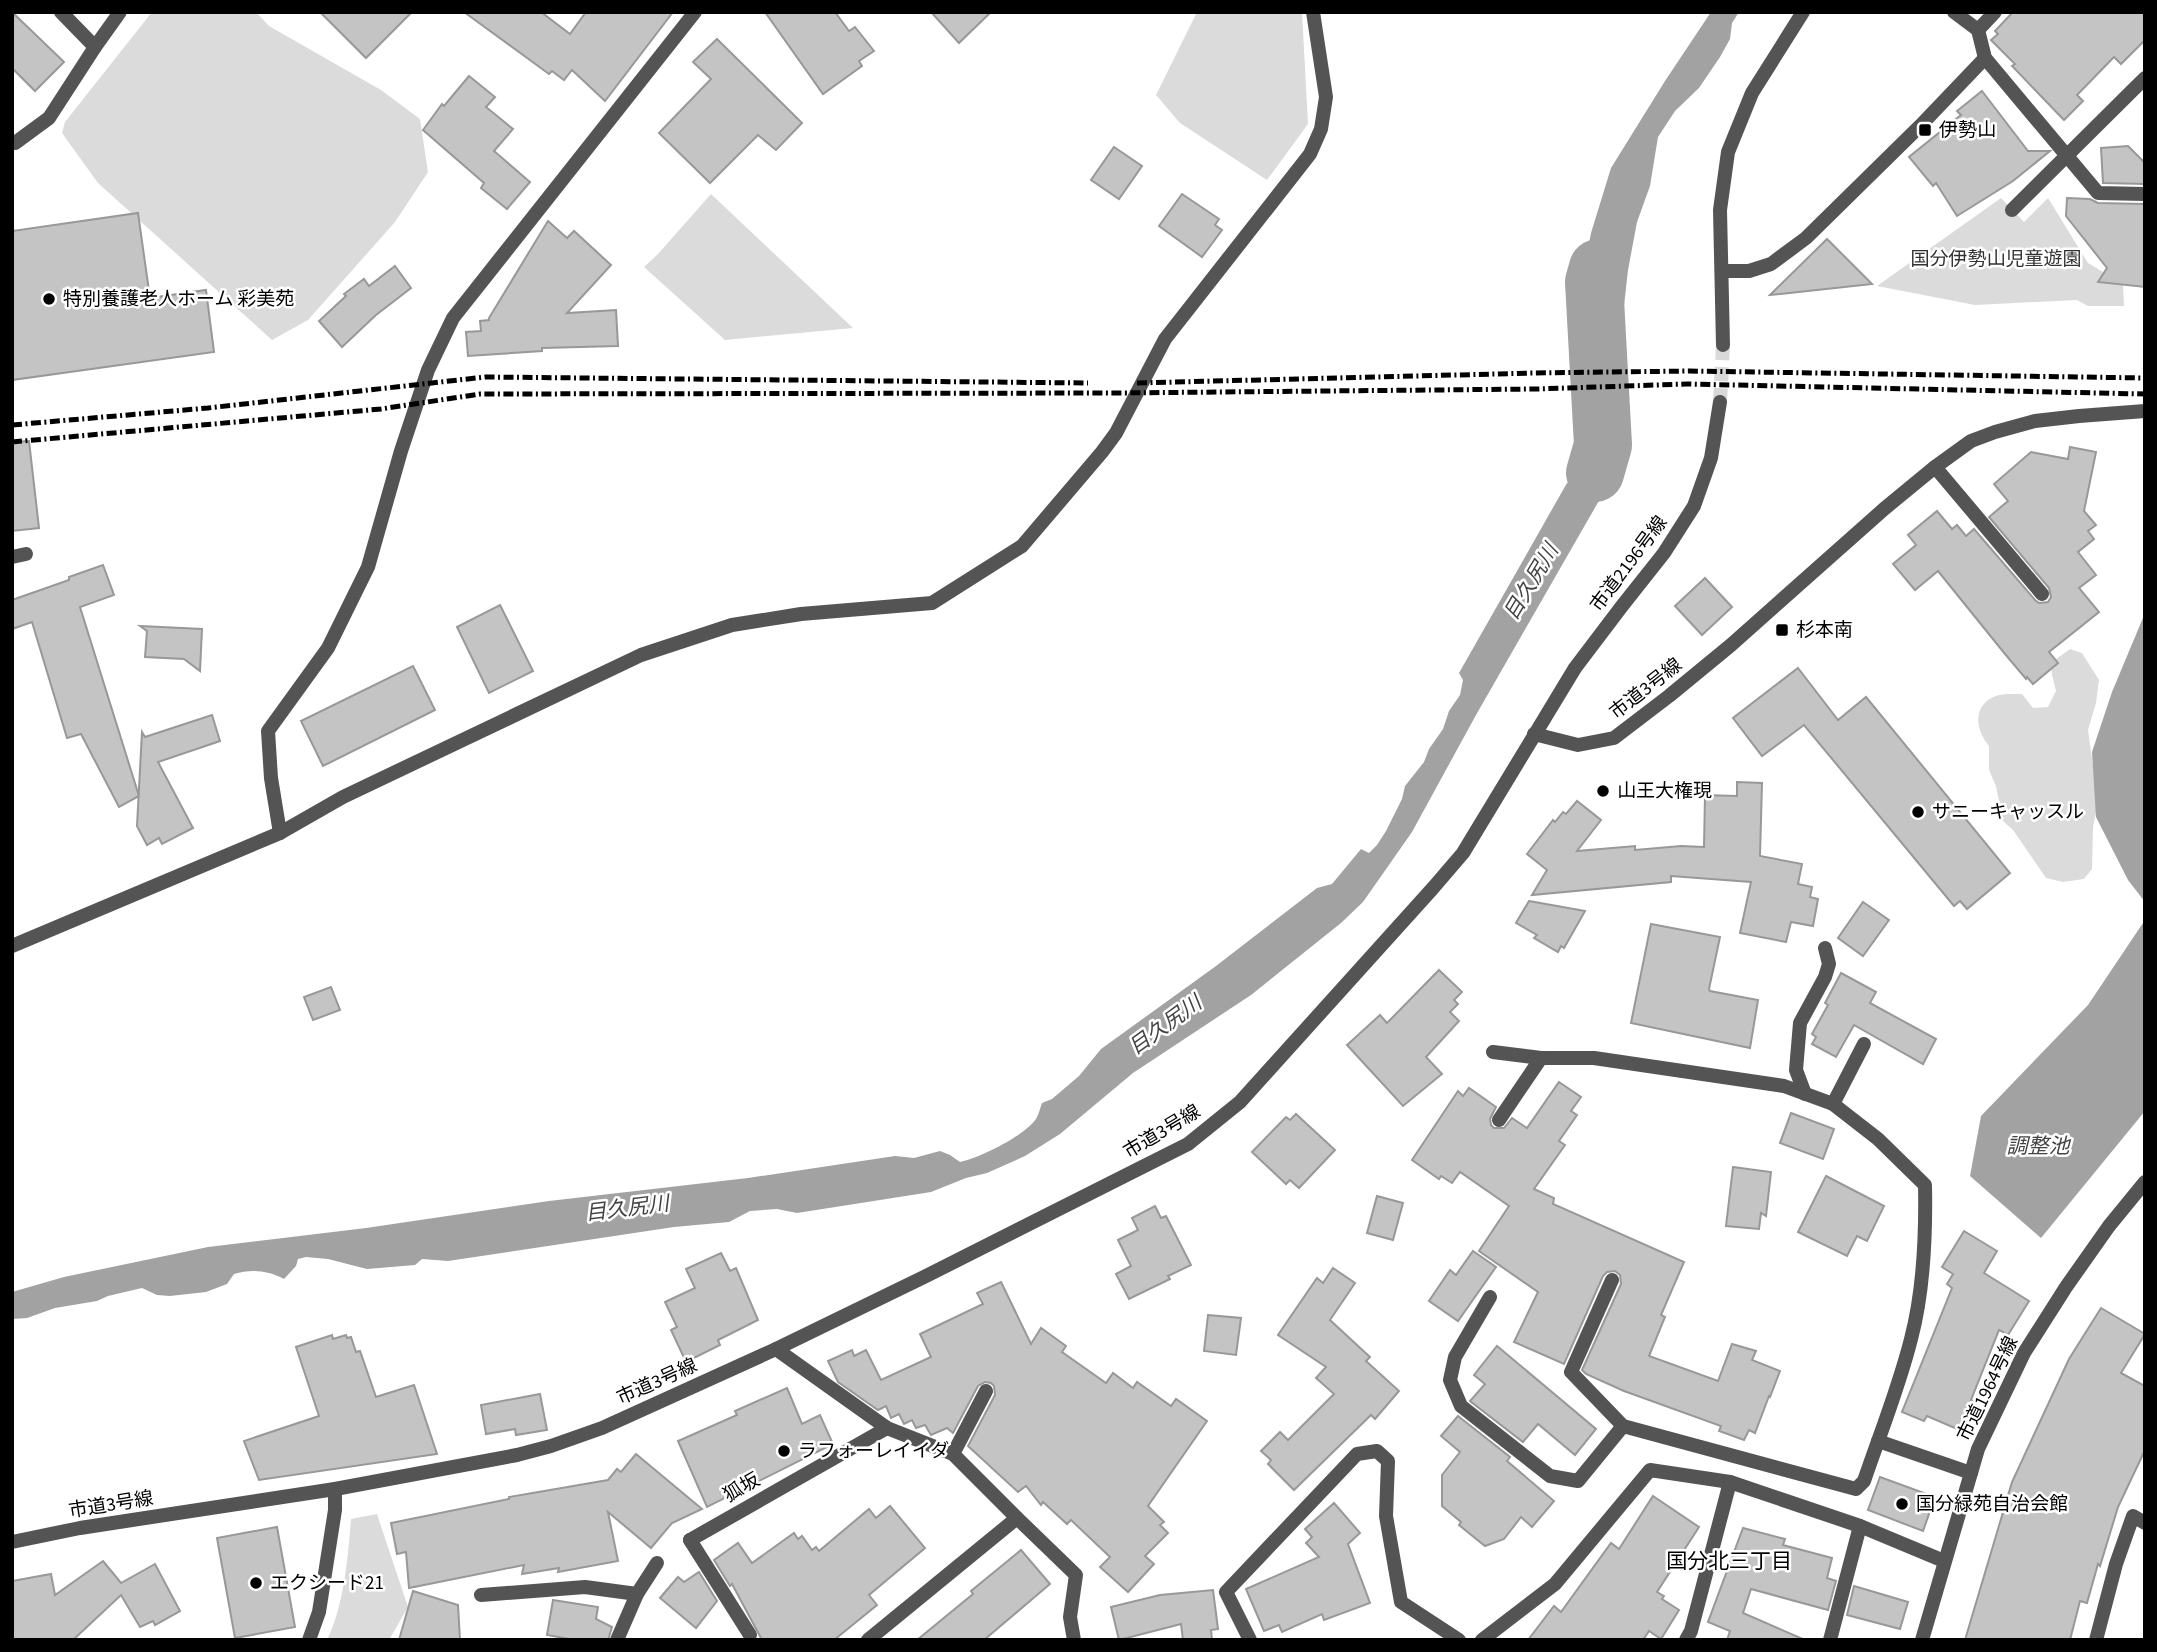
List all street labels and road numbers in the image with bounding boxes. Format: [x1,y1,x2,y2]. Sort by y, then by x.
street label: 市道2196号線 [1584,510,1674,618]
street label: 市道3号線 [1604,652,1688,726]
street label: 市道3号線 [1118,1098,1206,1166]
street label: 市道1964号線 [1951,1332,2025,1446]
street label: 市道3号線 [612,1352,702,1412]
street label: 狐坂 [719,1467,765,1509]
street label: 市道3号線 [67,1485,155,1525]

